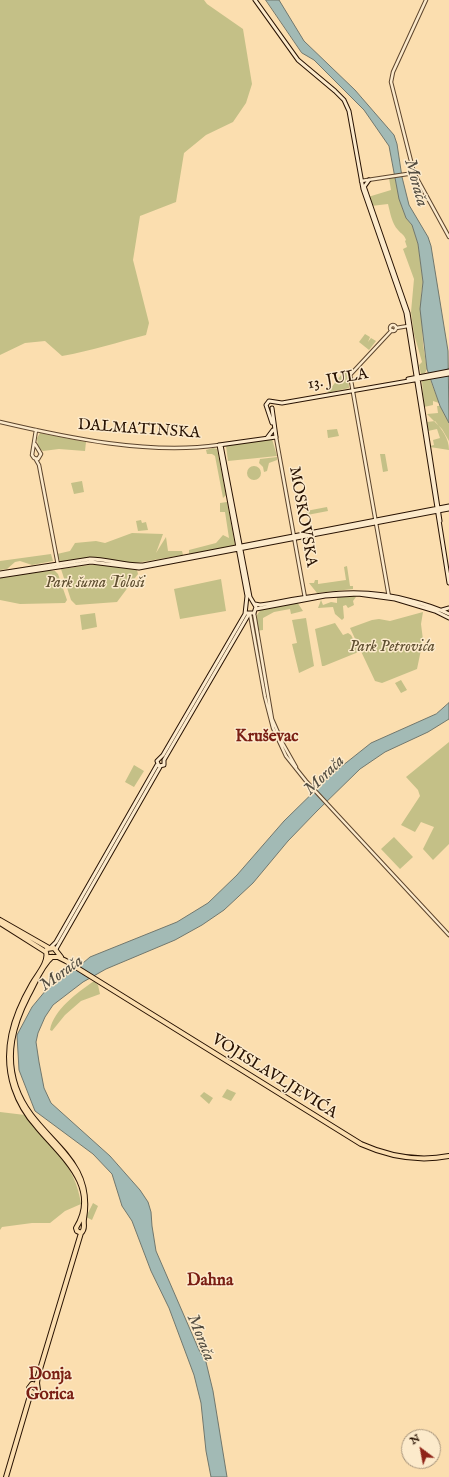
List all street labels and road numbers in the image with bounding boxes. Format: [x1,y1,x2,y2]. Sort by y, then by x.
street label: 13. JULA [306,365,370,395]
street label: DALMATINSKA [77,416,201,444]
street label: MOSKOVSKA [284,465,320,569]
street label: VOJISLAVLJEVIĆA [208,1030,340,1124]

